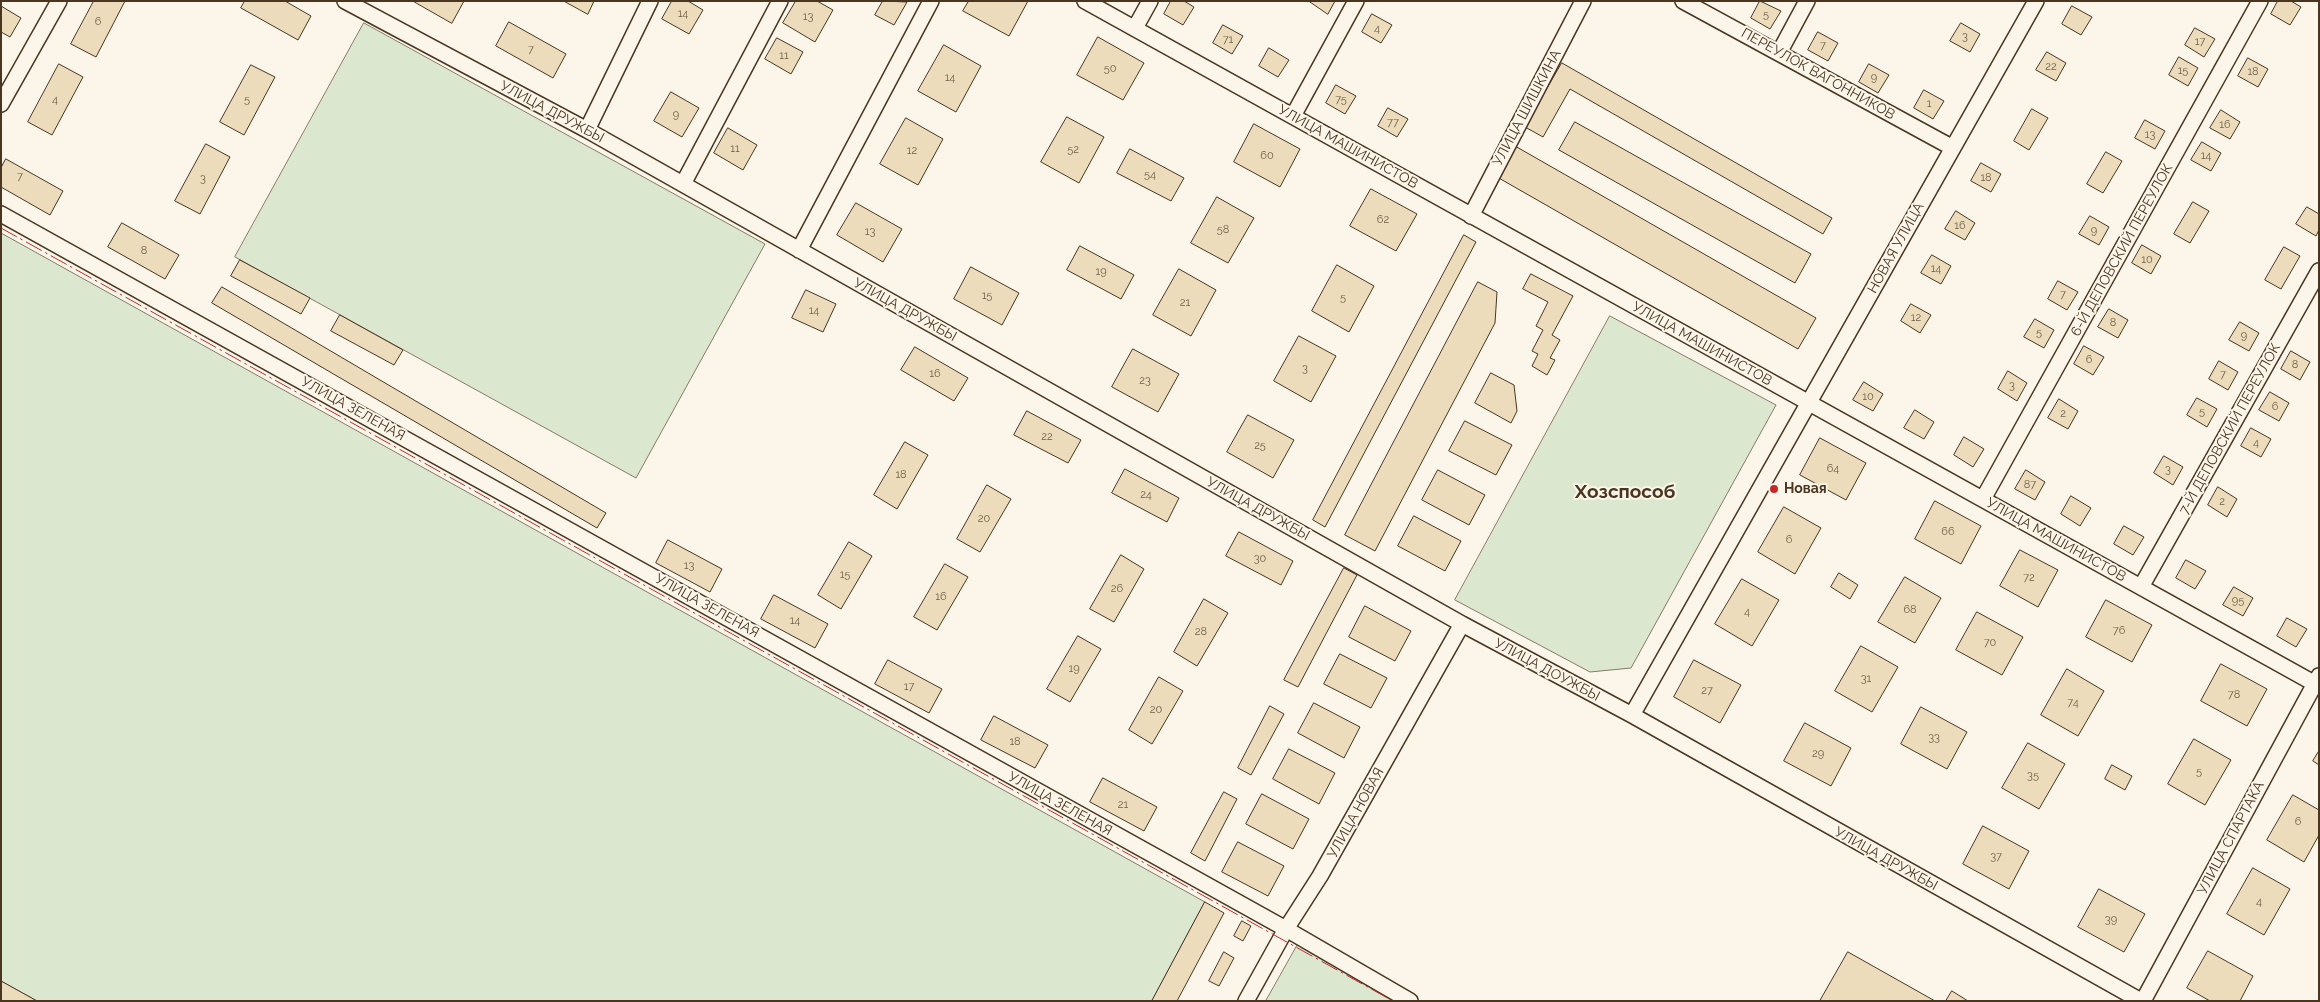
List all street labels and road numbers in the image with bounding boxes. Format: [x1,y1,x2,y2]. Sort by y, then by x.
street label: ПЕРЕУЛОК ВАГОННИКОВ [1738,25,1898,123]
street label: УЛИЦА ШИШКИНА [1489,47,1565,169]
street label: УЛИЦА ДРУЖБЫ [497,77,607,147]
street label: УЛИЦА МАШИНИСТОВ [1275,102,1421,192]
street label: 6-Й ДЕПОВСКИЙ ПЕРЕУЛОК [2067,161,2177,339]
street label: НОВАЯ УЛИЦА [1864,200,1928,296]
street label: УЛИЦА ДРУЖБЫ [850,275,960,345]
street label: УЛИЦА МАШИНИСТОВ [1629,299,1775,389]
street label: 7-Й ДЕПОВСКИЙ ПЕРЕУЛОК [2176,340,2284,518]
street label: УЛИЦА ЗЕЛЕНАЯ [298,373,408,445]
street label: УЛИЦА ДРУЖБЫ [1203,474,1313,544]
street label: УЛИЦА МАШИНИСТОВ [1983,495,2129,585]
street label: УЛИЦА ЗЕЛЕНАЯ [652,570,762,642]
street label: УЛИЦА ДОУЖБЫ [1491,635,1603,705]
street label: УЛИЦА НОВАЯ [1324,765,1388,861]
street label: УЛИЦА ЗЕЛЕНАЯ [1005,768,1115,840]
street label: УЛИЦА СПАРТАКА [2194,778,2268,898]
street label: УЛИЦА ДРУЖБЫ [1831,824,1941,894]

